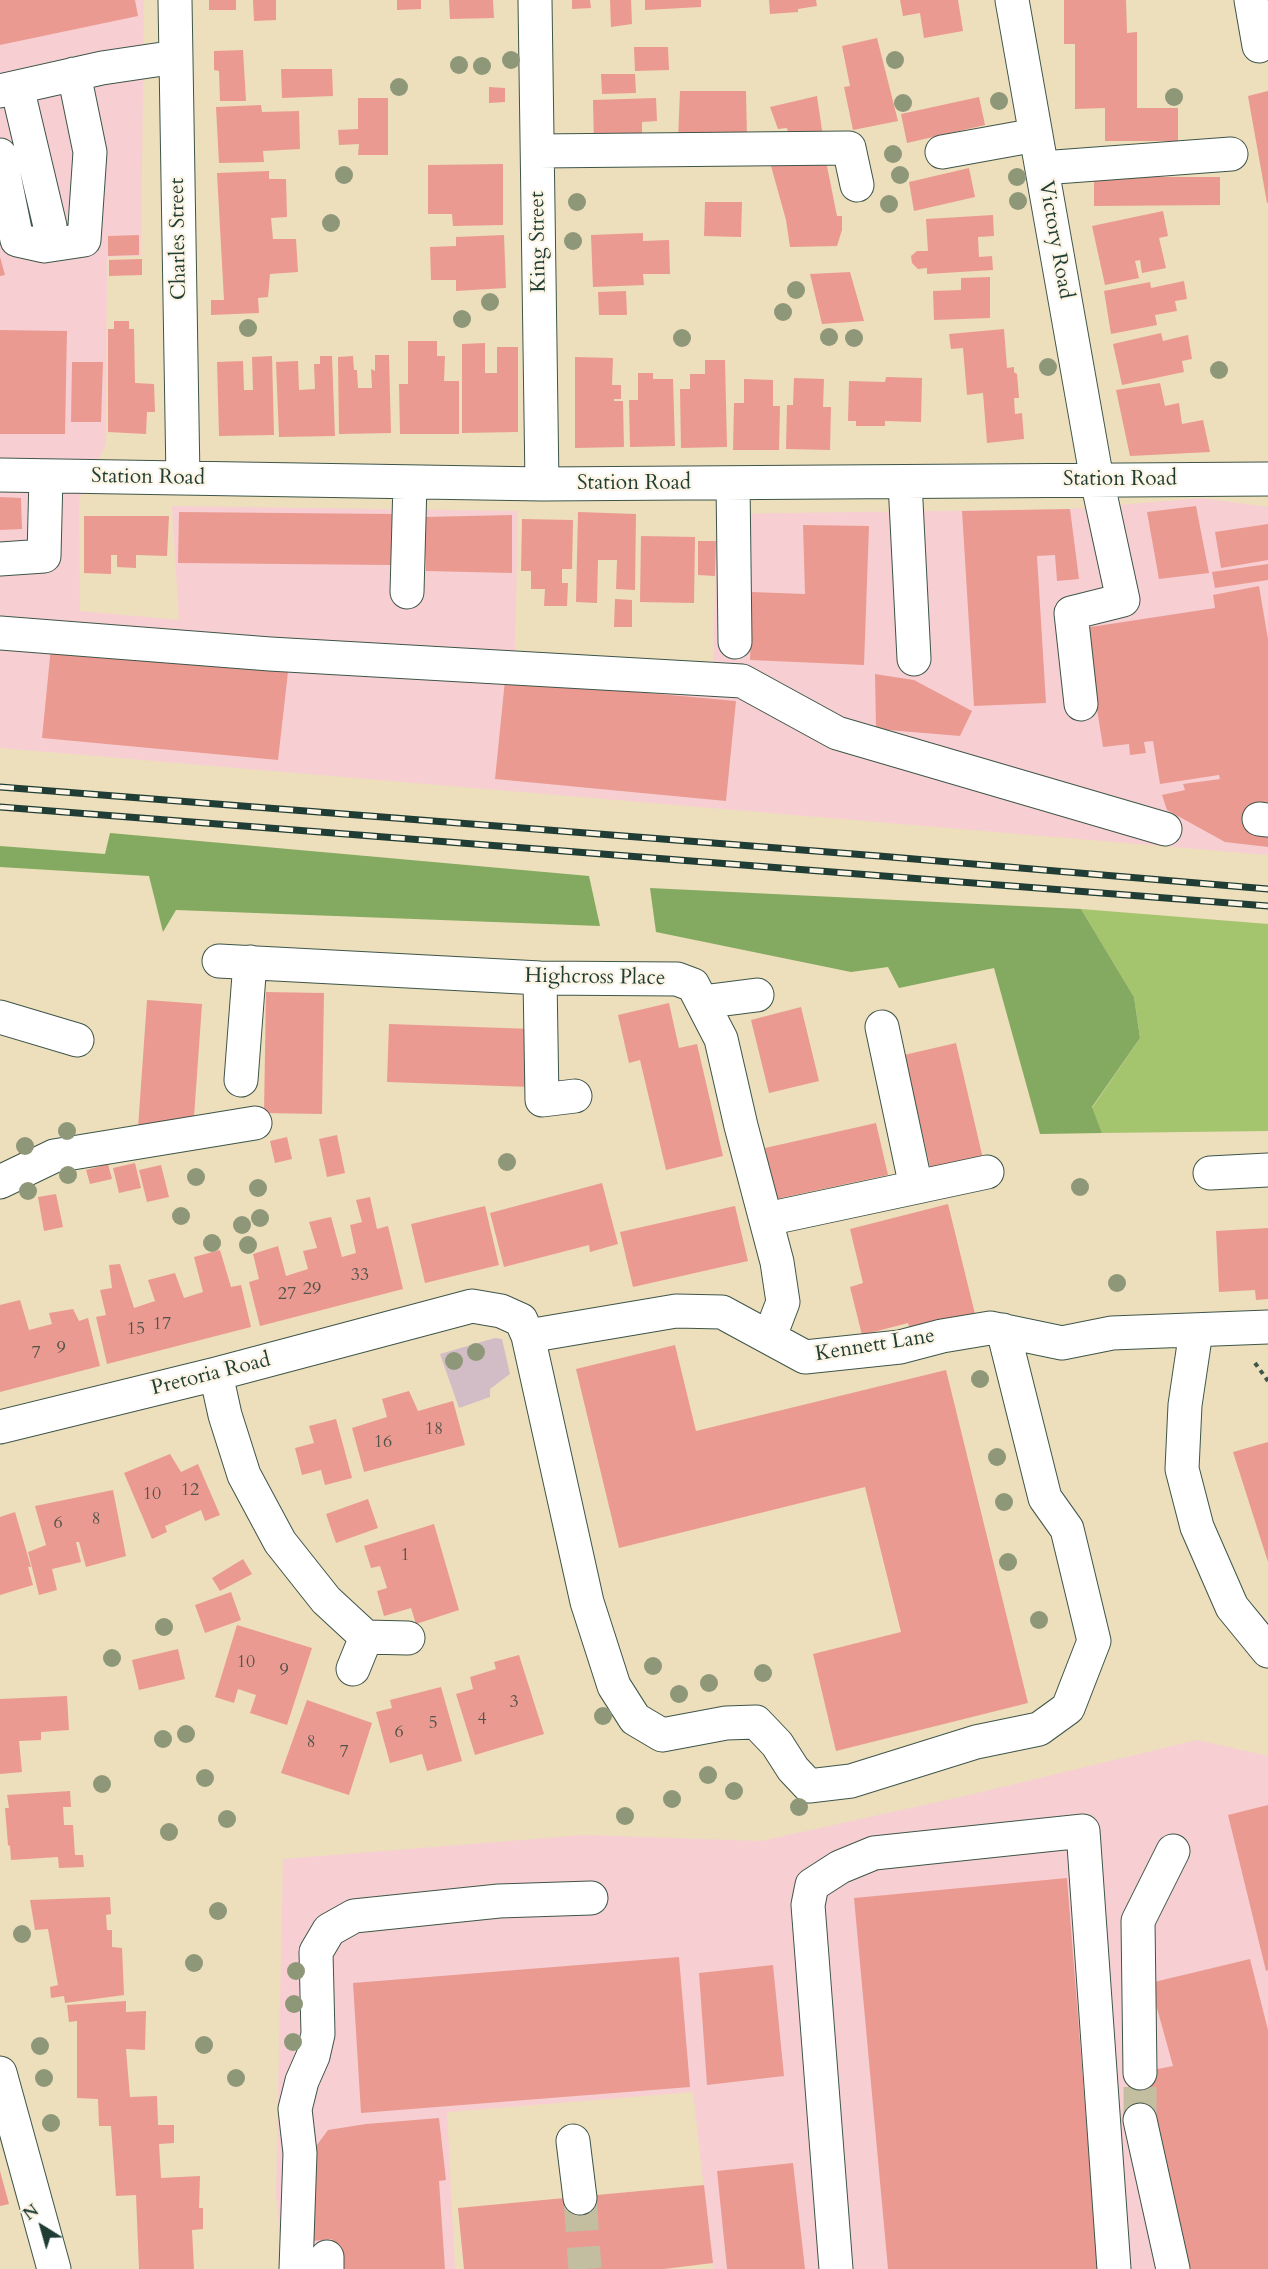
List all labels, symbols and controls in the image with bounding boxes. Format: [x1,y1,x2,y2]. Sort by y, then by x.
street label: Charles Street [165,178,193,300]
street label: Victory Road [1032,179,1078,301]
street label: King Street [526,191,552,293]
street label: Station Road [91,464,205,492]
street label: Station Road [1063,467,1177,493]
street label: Station Road [577,471,691,497]
street label: Highcross Place [524,964,666,992]
house number: 33 [351,1265,369,1287]
house number: 29 [303,1279,321,1301]
house number: 27 [278,1284,296,1306]
house number: 17 [153,1314,171,1336]
house number: 15 [127,1319,145,1341]
street label: Kennett Lane [813,1324,937,1368]
house number: 9 [56,1338,66,1360]
house number: 7 [31,1343,41,1365]
street label: Pretoria Road [149,1348,273,1402]
house number: 18 [425,1419,443,1441]
house number: 16 [374,1432,392,1454]
house number: 12 [181,1480,199,1502]
house number: 10 [143,1484,161,1506]
house number: 8 [91,1509,101,1531]
house number: 6 [53,1513,63,1535]
house number: 1 [400,1545,410,1567]
house number: 10 [237,1652,255,1674]
house number: 9 [279,1660,289,1682]
house number: 3 [509,1692,519,1714]
house number: 4 [477,1709,487,1731]
house number: 5 [428,1713,438,1735]
house number: 6 [394,1722,404,1744]
house number: 8 [306,1732,316,1754]
house number: 7 [339,1742,349,1764]
north arrow [12,2197,72,2257]
text: N [19,2200,43,2226]

